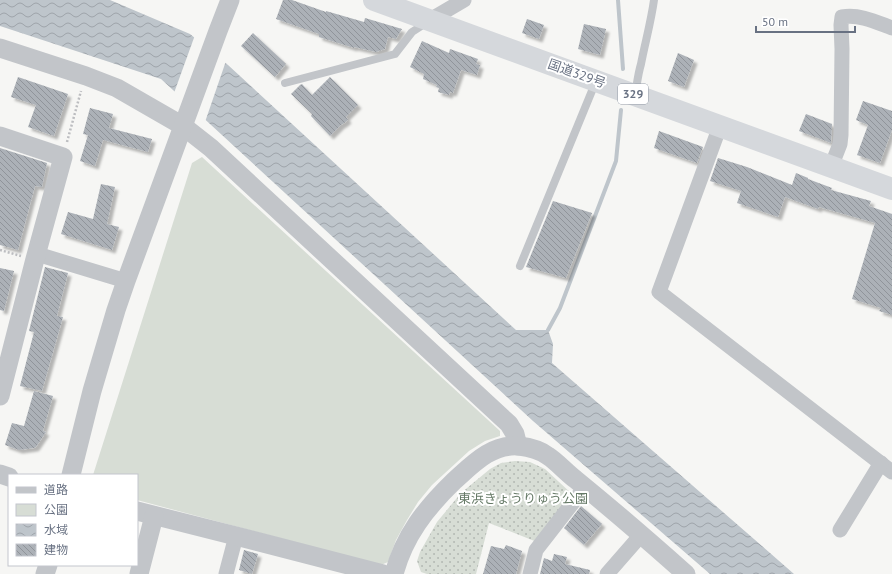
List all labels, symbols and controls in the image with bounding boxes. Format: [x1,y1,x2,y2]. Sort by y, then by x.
scale bar [756,8,855,34]
text: 50 m [762,14,788,29]
street label: 国道329号 [546,55,608,92]
road number: 329 [618,84,648,104]
legend [8,474,138,566]
text: 道路 [44,482,68,497]
park label: 東浜きょうりゅう公園 [458,490,588,507]
text: 公園 [44,502,68,517]
text: 水域 [44,522,68,537]
text: 建物 [44,542,68,557]

